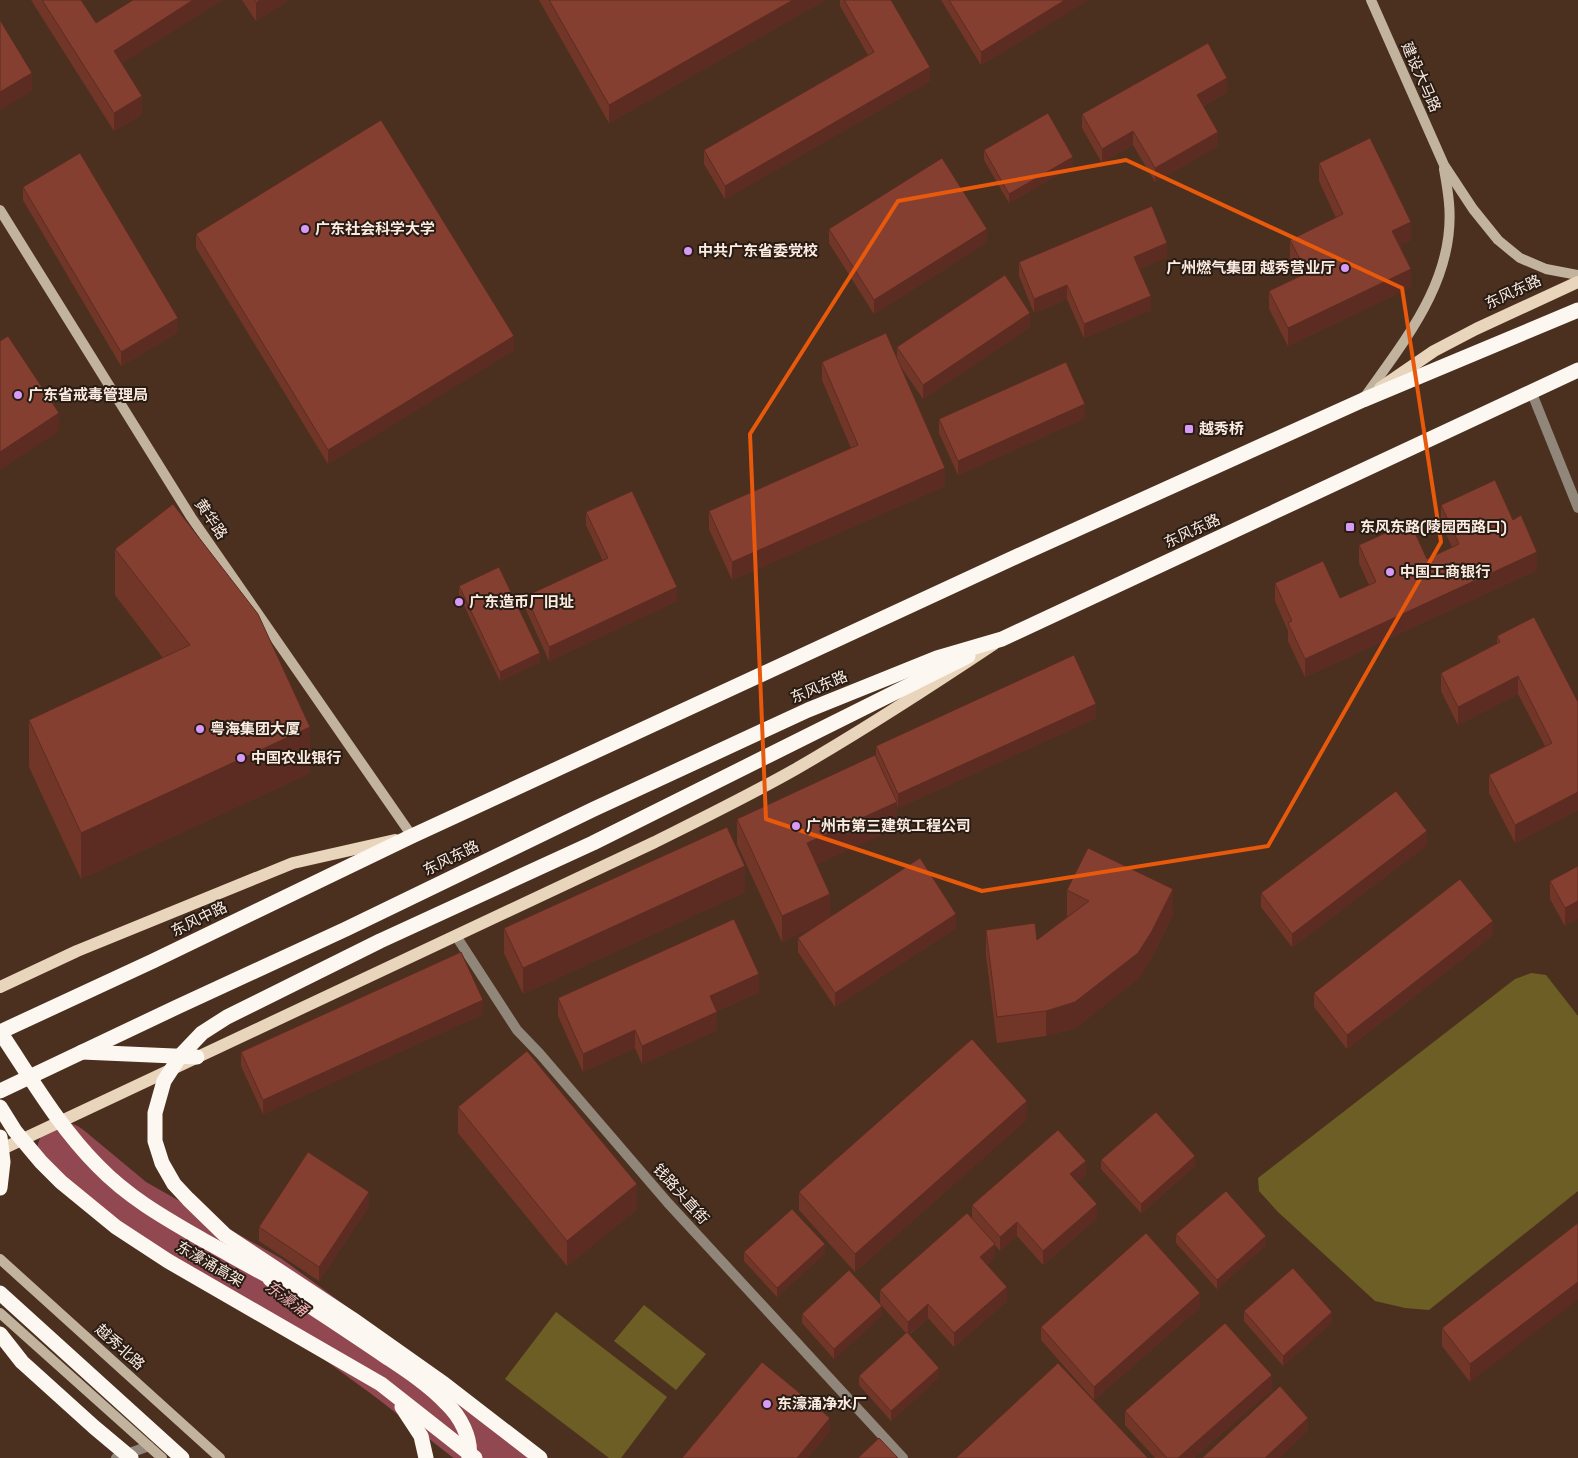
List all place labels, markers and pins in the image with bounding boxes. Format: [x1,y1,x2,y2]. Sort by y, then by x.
place label: 广东社会科学大学 [315,219,435,238]
marker: 广东社会科学大学 [299,223,311,235]
place label: 中共广东省委党校 [698,241,818,260]
marker: 中共广东省委党校 [682,245,694,257]
place label: 广州燃气集团 越秀营业厅 [1166,258,1335,277]
marker: 广州燃气集团 越秀营业厅 [1339,262,1351,274]
place label: 广东省戒毒管理局 [28,385,148,404]
marker: 广东省戒毒管理局 [12,389,24,401]
place label: 越秀桥 [1199,419,1244,438]
marker: 越秀桥 [1183,423,1195,435]
place label: 东风东路(陵园西路口) [1360,517,1507,536]
marker: 东风东路(陵园西路口) [1344,521,1356,533]
place label: 中国工商银行 [1400,562,1490,581]
marker: 中国工商银行 [1384,566,1396,578]
place label: 广东造币厂旧址 [469,592,574,611]
marker: 广东造币厂旧址 [453,596,465,608]
place label: 粤海集团大厦 [210,719,300,738]
marker: 粤海集团大厦 [194,723,206,735]
place label: 中国农业银行 [251,748,341,767]
marker: 中国农业银行 [235,752,247,764]
place label: 广州市第三建筑工程公司 [806,816,971,835]
marker: 广州市第三建筑工程公司 [790,820,802,832]
place label: 东濠涌净水厂 [777,1394,867,1413]
marker: 东濠涌净水厂 [761,1398,773,1410]

